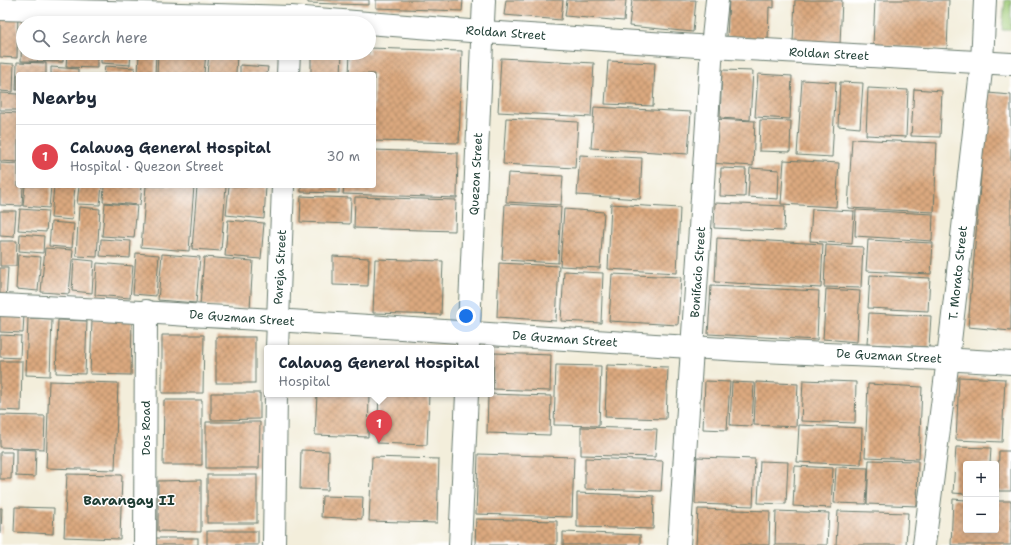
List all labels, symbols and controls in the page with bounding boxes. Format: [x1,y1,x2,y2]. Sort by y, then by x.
search box [16,16,376,60]
street label: Roldan Street [465,22,547,44]
icon: search [30,27,52,49]
text: Search here [62,28,148,48]
street label: Roldan Street [788,44,870,64]
text: Nearby [32,87,97,109]
street label: Quezon Street [466,132,486,216]
text: Calauag General Hospital [70,138,271,158]
text: 1 [42,148,48,165]
text: 30 m [326,148,360,165]
text: Hospital · Quezon Street [70,158,224,175]
street label: T. Morato Street [945,225,971,321]
street label: Bonifacio Street [687,226,709,318]
street label: Pareja Street [270,229,290,305]
street label: De Guzman Street [189,306,295,330]
your location [456,306,476,326]
street label: De Guzman Street [512,327,618,351]
popup [264,345,494,397]
street label: De Guzman Street [836,345,942,367]
text: Calauag General Hospital [279,353,479,373]
text: Hospital [279,373,330,390]
street label: Dos Road [138,400,154,456]
pin: 1 [366,410,392,443]
map controls [963,461,999,533]
button: + [963,461,999,497]
district label: Barangay II [83,491,175,509]
button: − [963,497,999,533]

